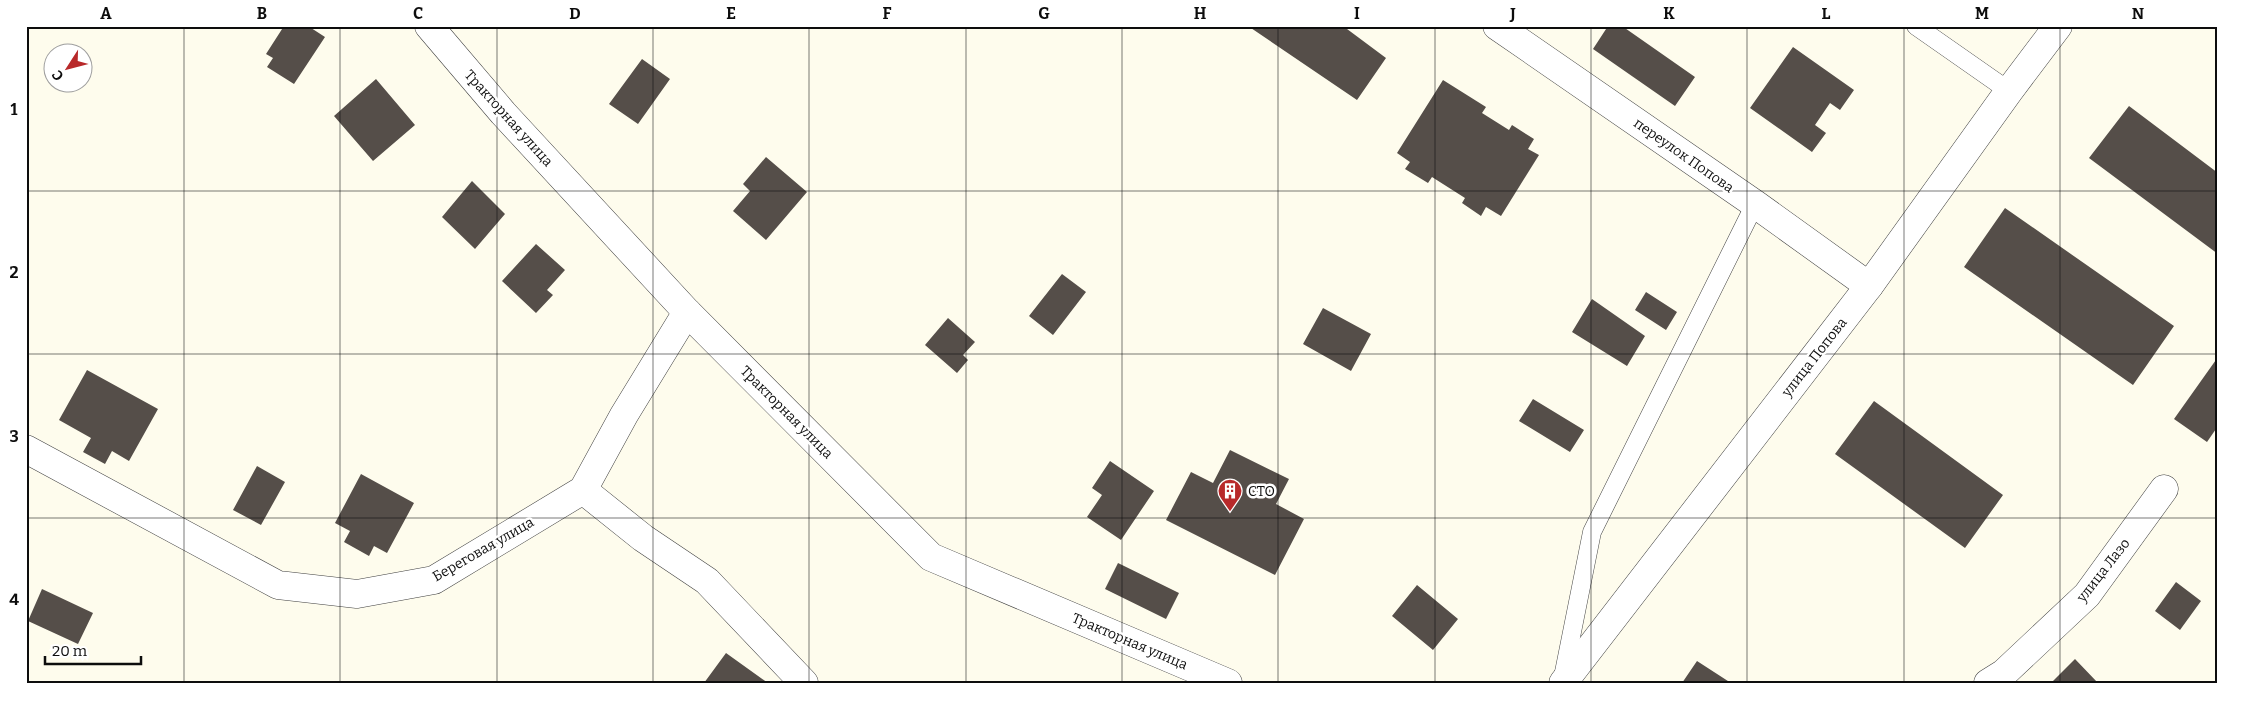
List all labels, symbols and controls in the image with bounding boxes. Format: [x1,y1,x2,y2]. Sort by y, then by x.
text: A [100,4,112,23]
text: B [257,4,267,23]
text: C [413,4,423,23]
text: D [569,4,581,23]
text: E [726,4,736,23]
text: F [883,4,892,23]
text: G [1038,4,1050,23]
text: H [1194,4,1207,23]
text: I [1354,4,1360,23]
text: J [1509,4,1516,23]
text: K [1663,4,1675,23]
text: L [1822,4,1831,23]
text: M [1975,4,1989,23]
text: N [2132,4,2144,23]
north arrow [42,42,92,92]
text: С [48,67,67,84]
street label: Тракторная улица [461,67,557,170]
text: 1 [11,100,18,119]
street label: переулок Попова [1630,115,1737,196]
text: 2 [9,263,19,282]
street label: улица Попова [1778,314,1851,401]
street label: Тракторная улица [737,363,837,462]
text: 3 [9,427,19,446]
building icon: СТО [1217,478,1243,512]
place label: СТО [1248,483,1275,500]
street label: Береговая улица [430,513,537,585]
street label: улица Лазо [2073,535,2134,606]
text: 4 [9,590,19,609]
street label: Тракторная улица [1069,609,1190,674]
scale bar [45,634,141,666]
text: 20 m [52,642,88,660]

